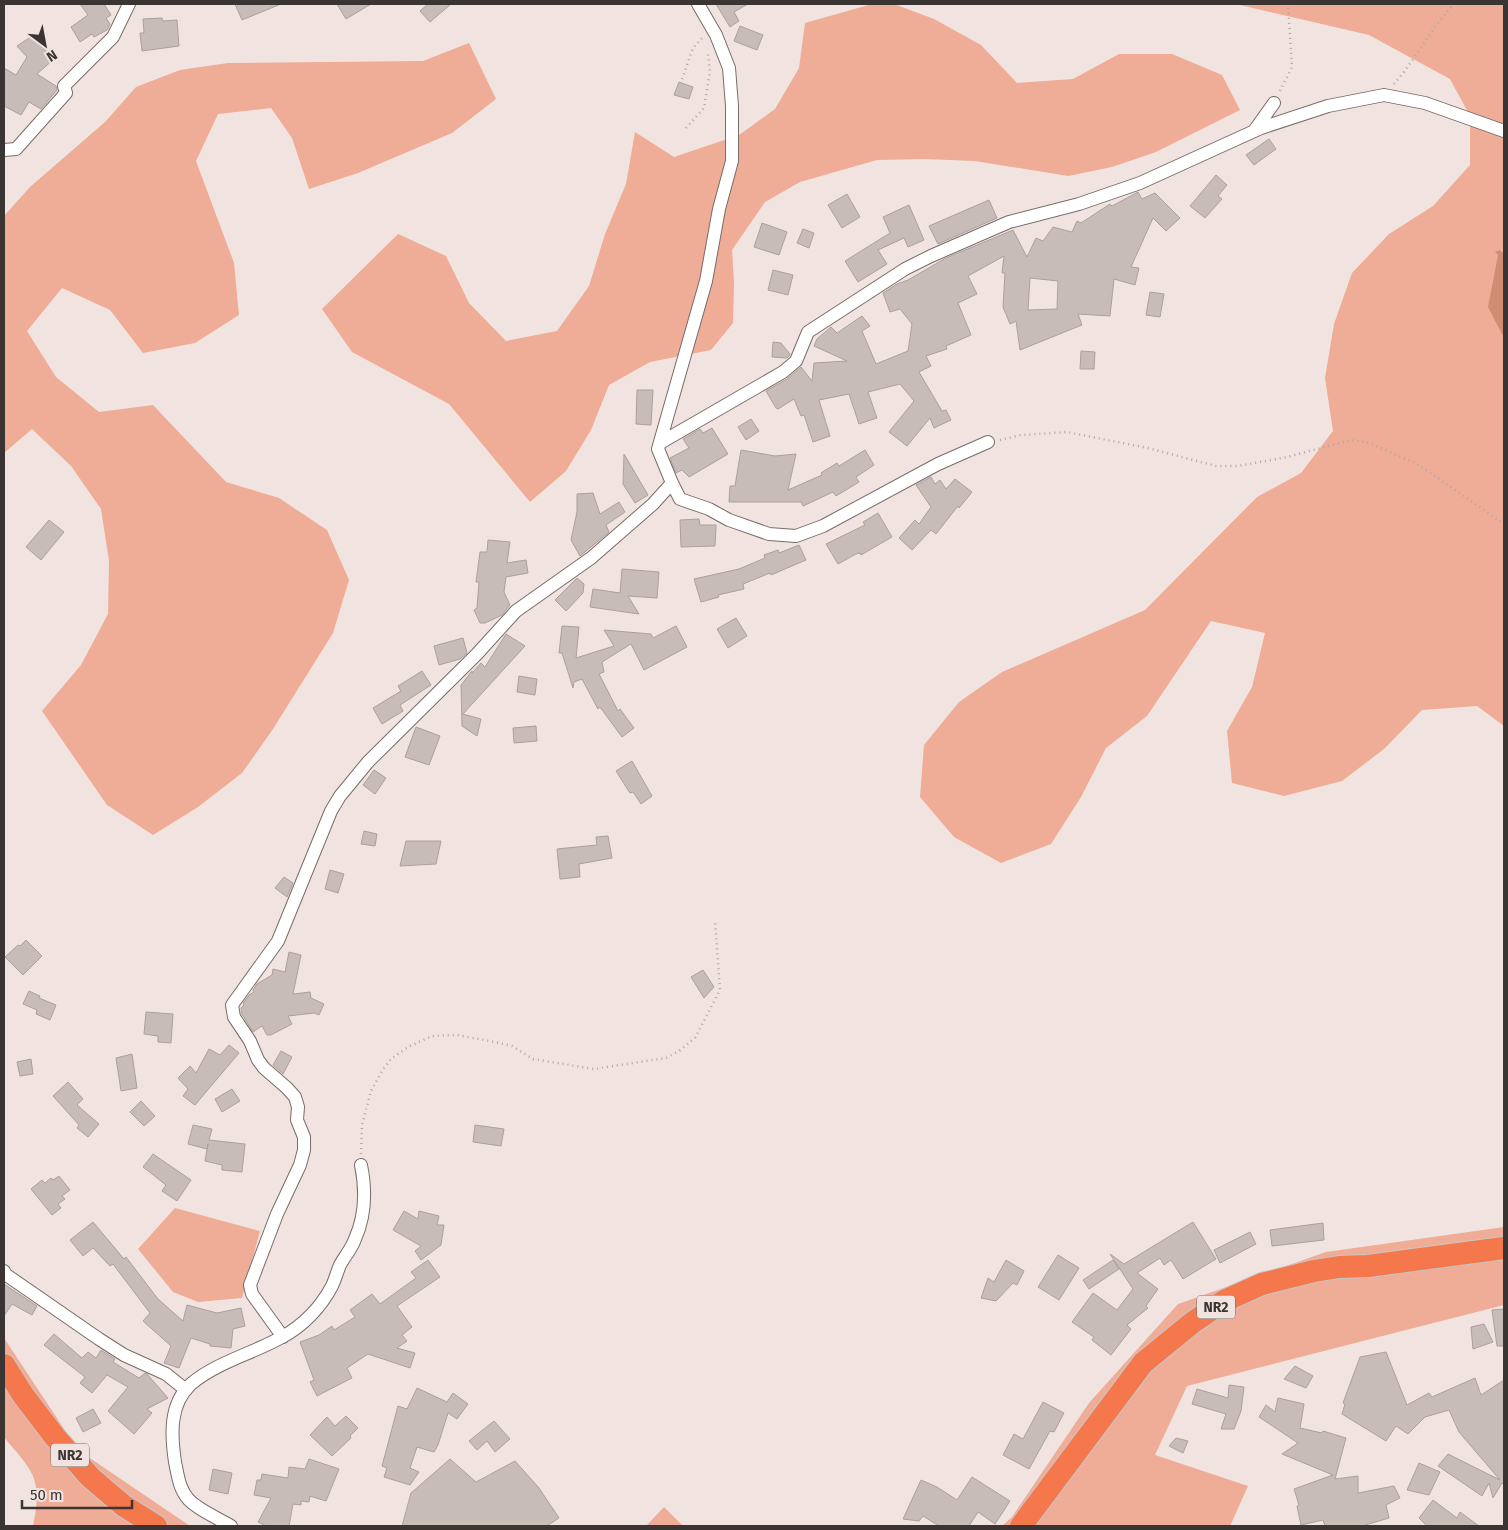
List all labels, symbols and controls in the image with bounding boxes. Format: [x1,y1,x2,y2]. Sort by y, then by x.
north arrow [20,20,70,70]
text: N [43,46,60,65]
road number: NR2 [1197,1295,1235,1318]
road number: NR2 [51,1444,89,1466]
scale bar [22,1478,132,1510]
text: 50 m [30,1486,63,1504]

